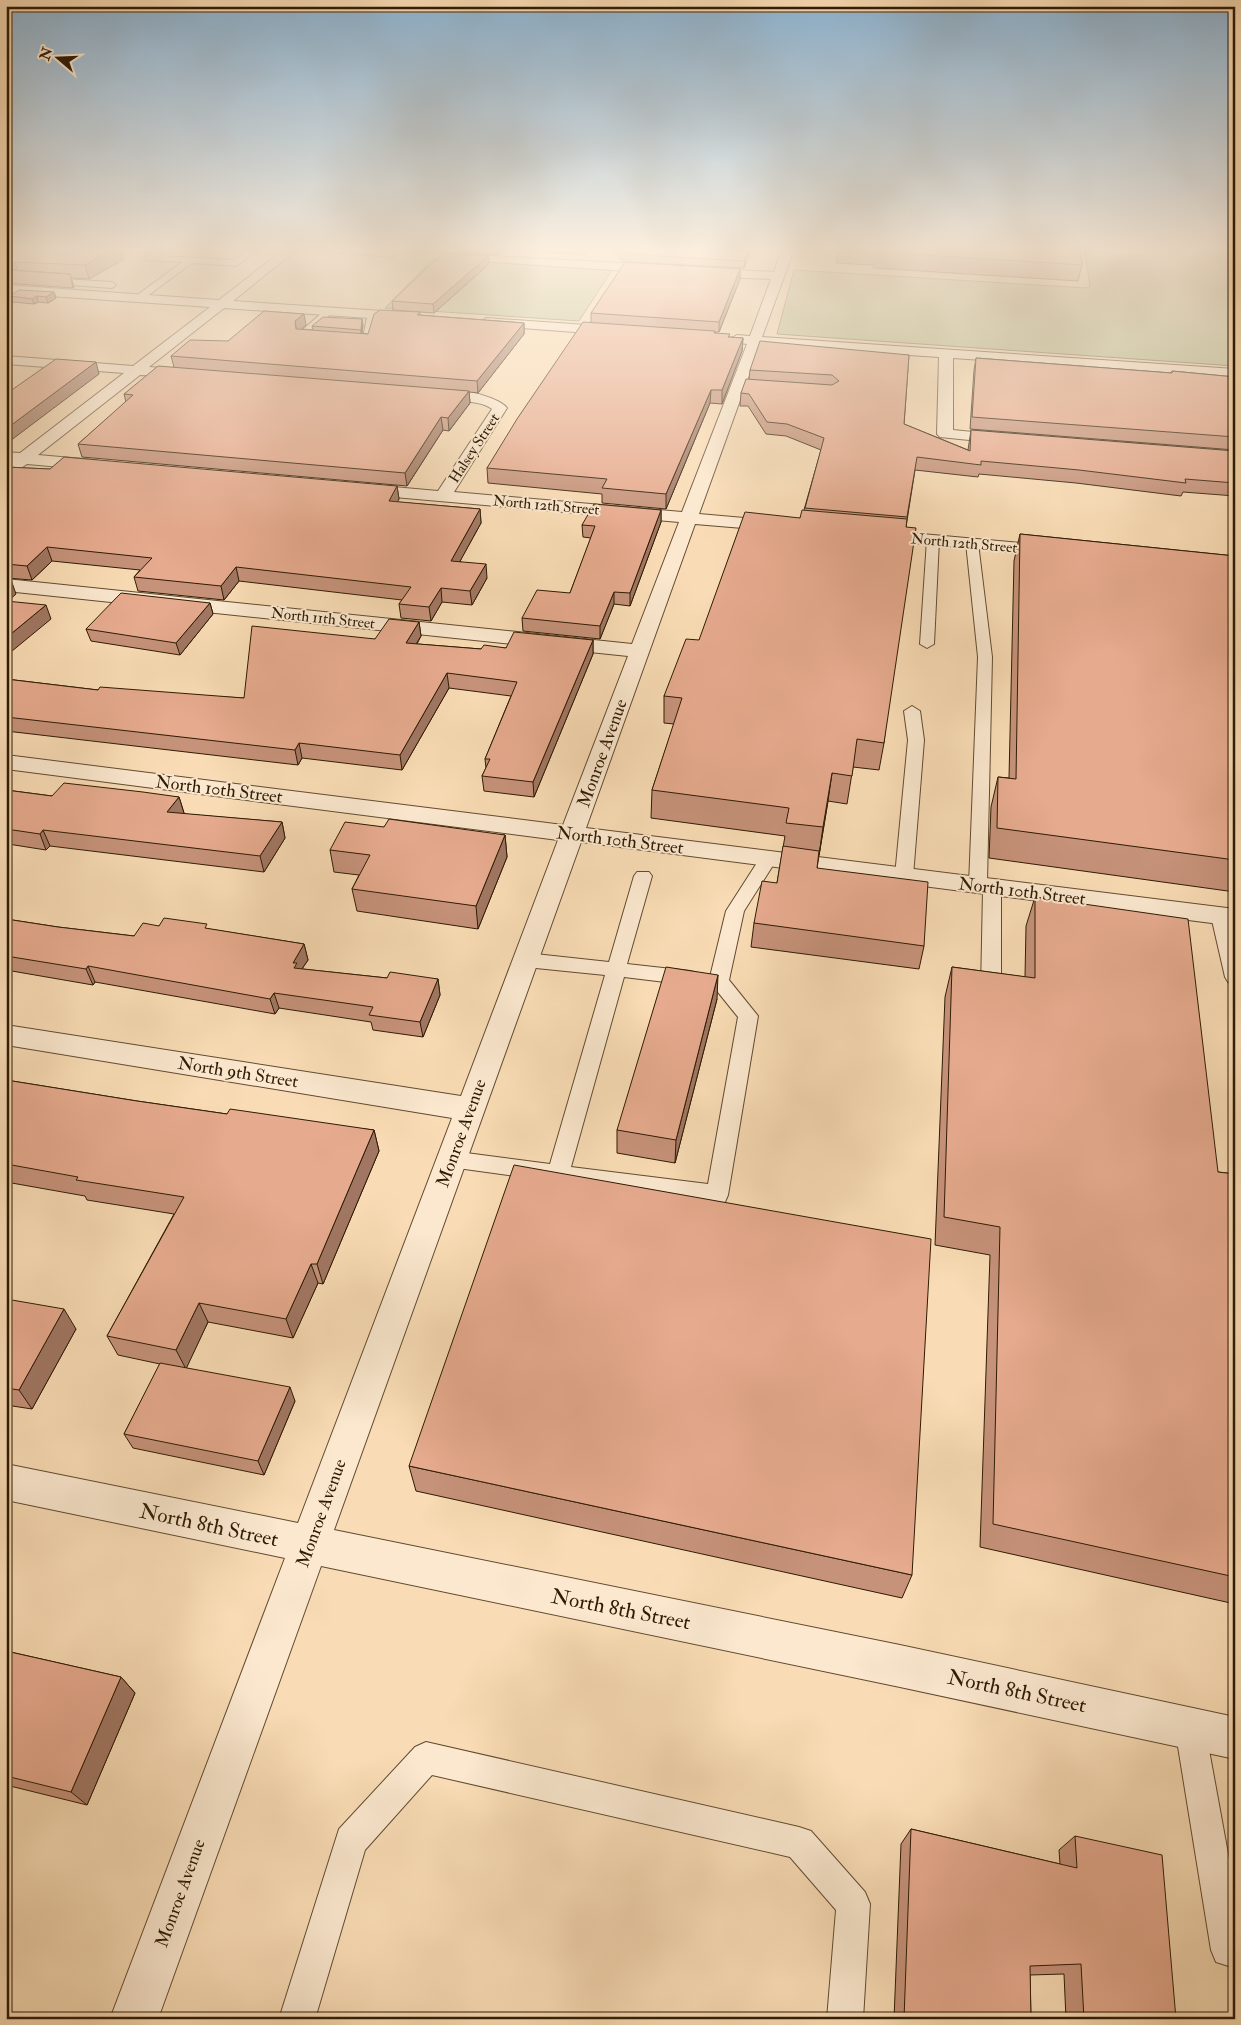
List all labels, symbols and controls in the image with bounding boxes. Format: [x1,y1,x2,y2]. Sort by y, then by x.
north arrow [32,32,82,82]
text: N [36,45,56,64]
street label: Halsey Street [445,410,504,487]
street label: North 12th Street [492,491,600,520]
street label: North 12th Street [910,529,1018,558]
street label: North 11th Street [270,604,376,633]
street label: Monroe Avenue [572,695,633,811]
street label: North 10th Street [154,770,284,809]
street label: North 10th Street [555,821,685,860]
street label: North 10th Street [957,872,1087,911]
street label: North 9th Street [176,1052,300,1093]
street label: Monroe Avenue [431,1075,492,1191]
street label: Monroe Avenue [291,1455,352,1571]
street label: North 8th Street [137,1498,281,1553]
street label: North 8th Street [549,1583,693,1636]
street label: North 8th Street [945,1664,1089,1719]
street label: Monroe Avenue [150,1835,211,1951]

